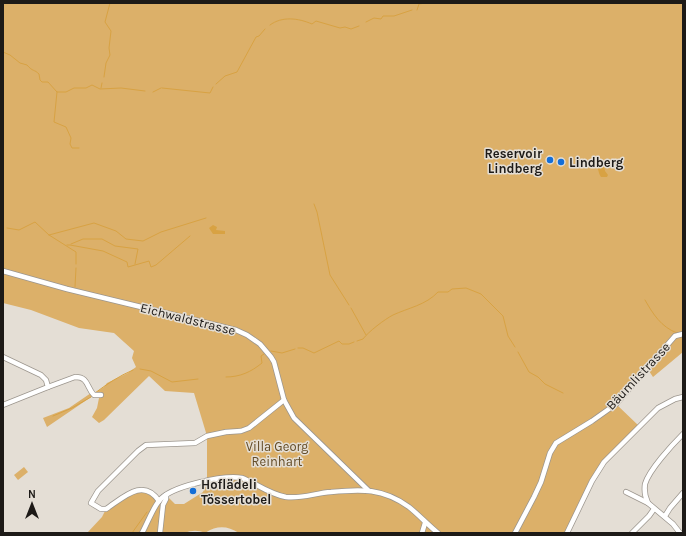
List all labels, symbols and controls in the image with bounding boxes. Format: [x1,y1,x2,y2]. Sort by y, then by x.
place label: Reservoir Lindberg [484,146,543,176]
marker: Reservoir Lindberg [545,155,555,165]
place label: Lindberg [569,155,624,170]
marker: Lindberg [556,157,566,167]
street label: Eichwaldstrasse [139,300,237,338]
street label: Bäumlistrasse [603,339,673,413]
park label: Villa Georg Reinhart [246,439,309,469]
place label: Hoflädeli Tössertobel [201,477,271,507]
north arrow [12,484,52,524]
marker: Hoflädeli Tössertobel [188,486,198,496]
text: N [28,488,36,501]

